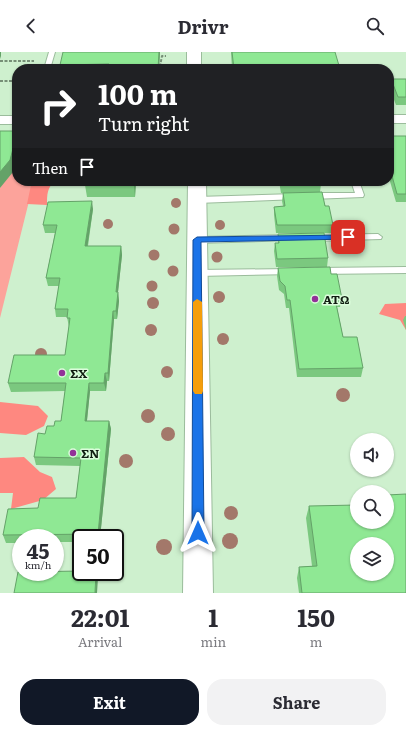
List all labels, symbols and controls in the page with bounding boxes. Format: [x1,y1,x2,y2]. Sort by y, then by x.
text: Drivr [178,13,228,40]
icon: back [20,15,42,37]
icon: search [364,15,386,37]
text: 100 m [98,72,178,114]
icon: right [32,80,84,132]
text: Turn right [98,110,189,137]
text: Then [32,156,68,179]
icon: arrive [76,156,98,178]
pin [331,220,365,254]
icon: arrive [337,226,359,248]
place label: ΑΤΩ [323,290,350,308]
marker: ΑΤΩ [310,294,320,304]
place label: ΣΧ [70,364,87,382]
marker: ΣΧ [57,368,67,378]
map controls [350,433,394,581]
button: sound [350,433,394,477]
place label: ΣΝ [81,444,99,462]
marker: ΣΝ [68,448,78,458]
button: search [350,485,394,529]
position arrow [177,512,219,554]
speed limit sign: 50 [72,529,124,581]
text: 45 [27,535,49,565]
button: layers [350,537,394,581]
text: km/h [25,557,51,572]
text: 22:01 [71,599,129,634]
text: 1 [208,599,218,634]
text: 150 [297,599,335,634]
text: Arrival [78,632,122,651]
text: min [201,632,226,651]
text: m [310,632,322,651]
button: Exit [20,679,199,725]
button: Share [207,679,386,725]

